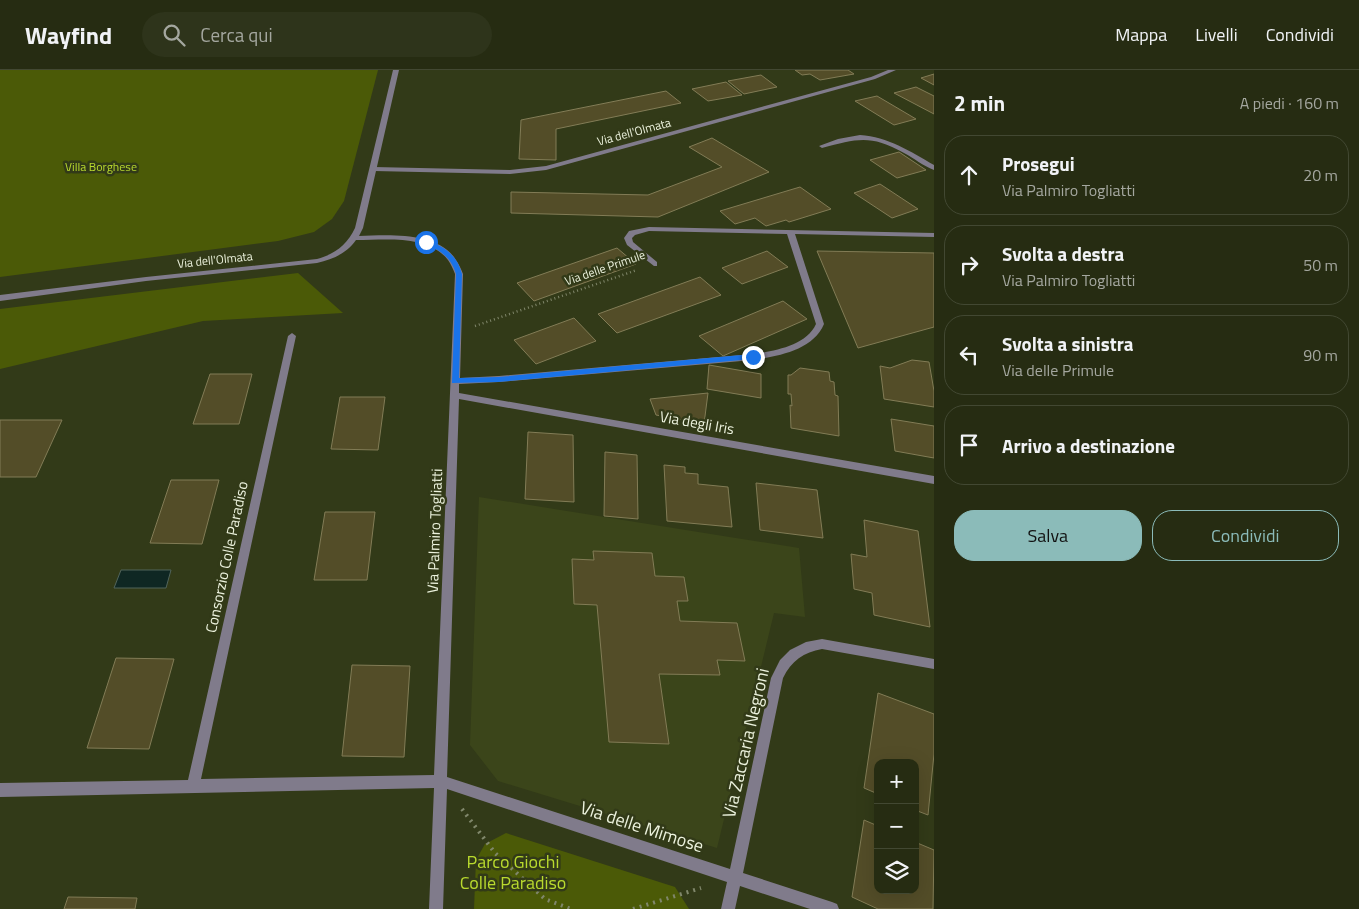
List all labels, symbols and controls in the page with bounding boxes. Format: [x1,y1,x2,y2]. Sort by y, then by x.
search box [142,12,492,57]
text: Wayfind [25,17,112,53]
text: Cerca qui [200,20,273,49]
icon: search [160,21,188,49]
text: Mappa [1115,21,1167,48]
text: Livelli [1195,21,1238,48]
text: Condividi [1266,21,1334,48]
text: 2 min [954,87,1005,119]
text: A piedi · 160 m [1240,91,1339,115]
street label: Via dell'Olmata [595,113,673,150]
text: Prosegui [1002,149,1075,178]
park label: Villa Borghese [65,157,137,176]
icon: ahead [955,161,983,189]
text: 20 m [1303,163,1338,187]
text: Via Palmiro Togliatti [1002,178,1135,202]
route start [415,231,438,254]
text: Svolta a destra [1002,239,1124,268]
street label: Via delle Primule [562,245,648,290]
street label: Via dell'Olmata [176,246,254,273]
icon: right [955,251,983,279]
text: 50 m [1303,253,1338,277]
text: Via Palmiro Togliatti [1002,268,1135,292]
text: Svolta a sinistra [1002,329,1133,358]
icon: left [955,341,983,369]
text: 90 m [1303,343,1338,367]
route end [742,346,765,369]
text: Via delle Primule [1002,358,1114,382]
street label: Via degli Iris [658,405,736,440]
icon: arrive [955,431,983,459]
text: Arrivo a destinazione [1002,431,1175,460]
street label: Via Palmiro Togliatti [421,468,448,594]
street label: Consorzio Colle Paradiso [199,479,254,635]
button: Salva [954,510,1142,561]
button: Condividi [1152,510,1339,561]
street label: Via Zaccaria Negroni [715,665,776,821]
map controls [874,759,919,894]
button: + [874,759,919,804]
street label: Via delle Mimose [577,794,707,859]
button: − [874,804,919,849]
park label: Parco Giochi Colle Paradiso [460,848,566,896]
button: layers [874,849,919,894]

